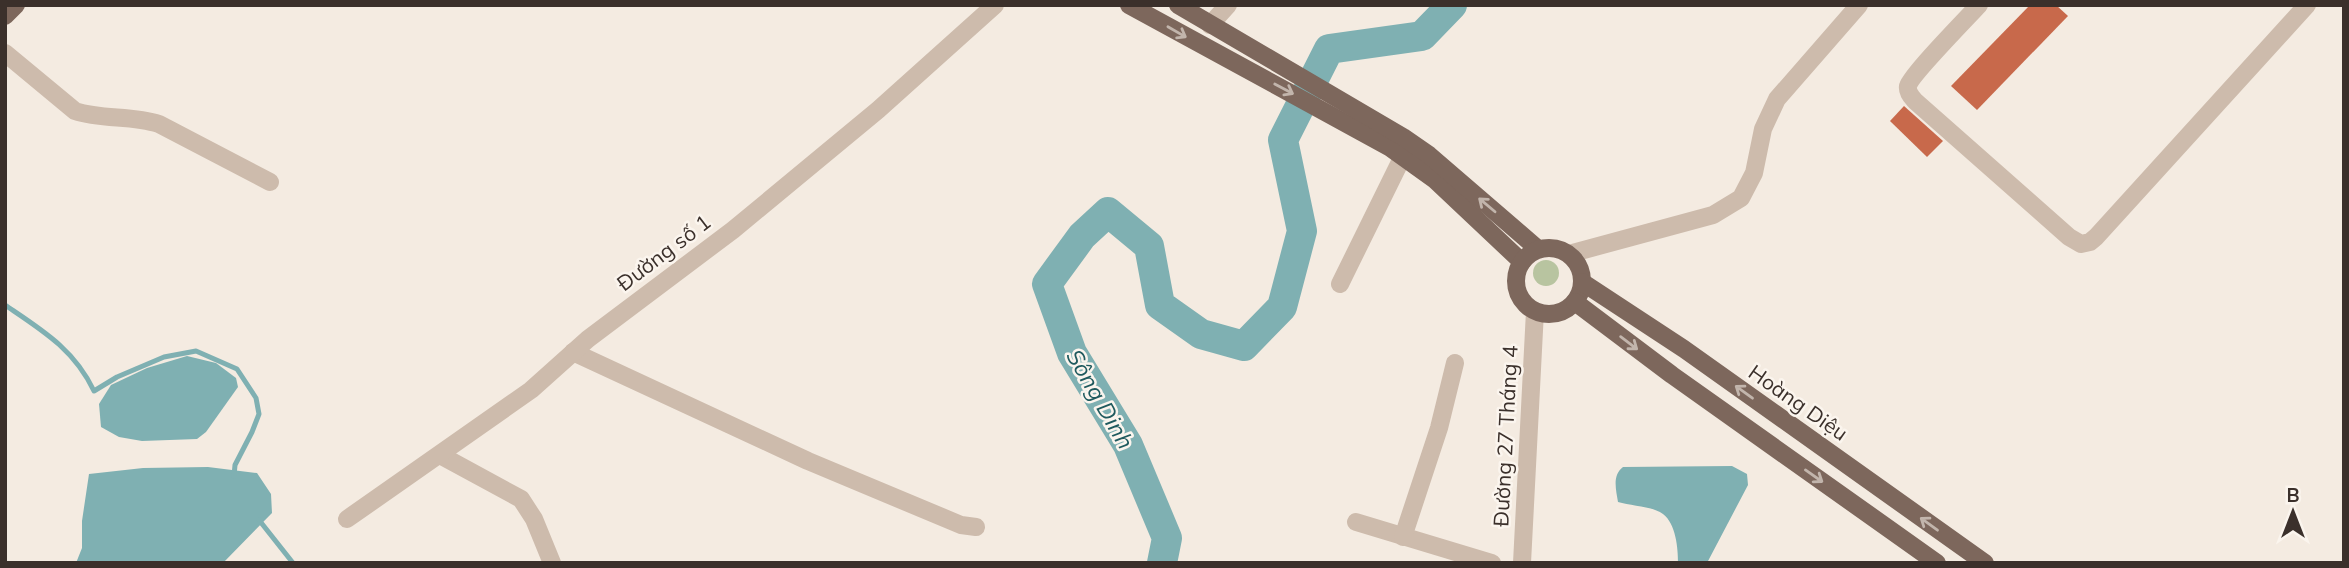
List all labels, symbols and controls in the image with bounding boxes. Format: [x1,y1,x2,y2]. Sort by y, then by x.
one-way arrow [1166,26,1186,40]
one-way arrow [1273,83,1294,97]
one-way arrow [1478,197,1496,213]
street label: Đường số 1 [611,208,715,296]
one-way arrow [1620,335,1638,350]
water label: Sông Dinh [1060,344,1141,454]
street label: Đường 27 Tháng 4 [1487,344,1523,527]
street label: Hoàng Diệu [1744,358,1853,446]
one-way arrow [1734,385,1753,400]
one-way arrow [1804,468,1823,483]
north arrow [2258,477,2328,547]
text: B [2286,483,2300,507]
one-way arrow [1920,517,1939,531]

